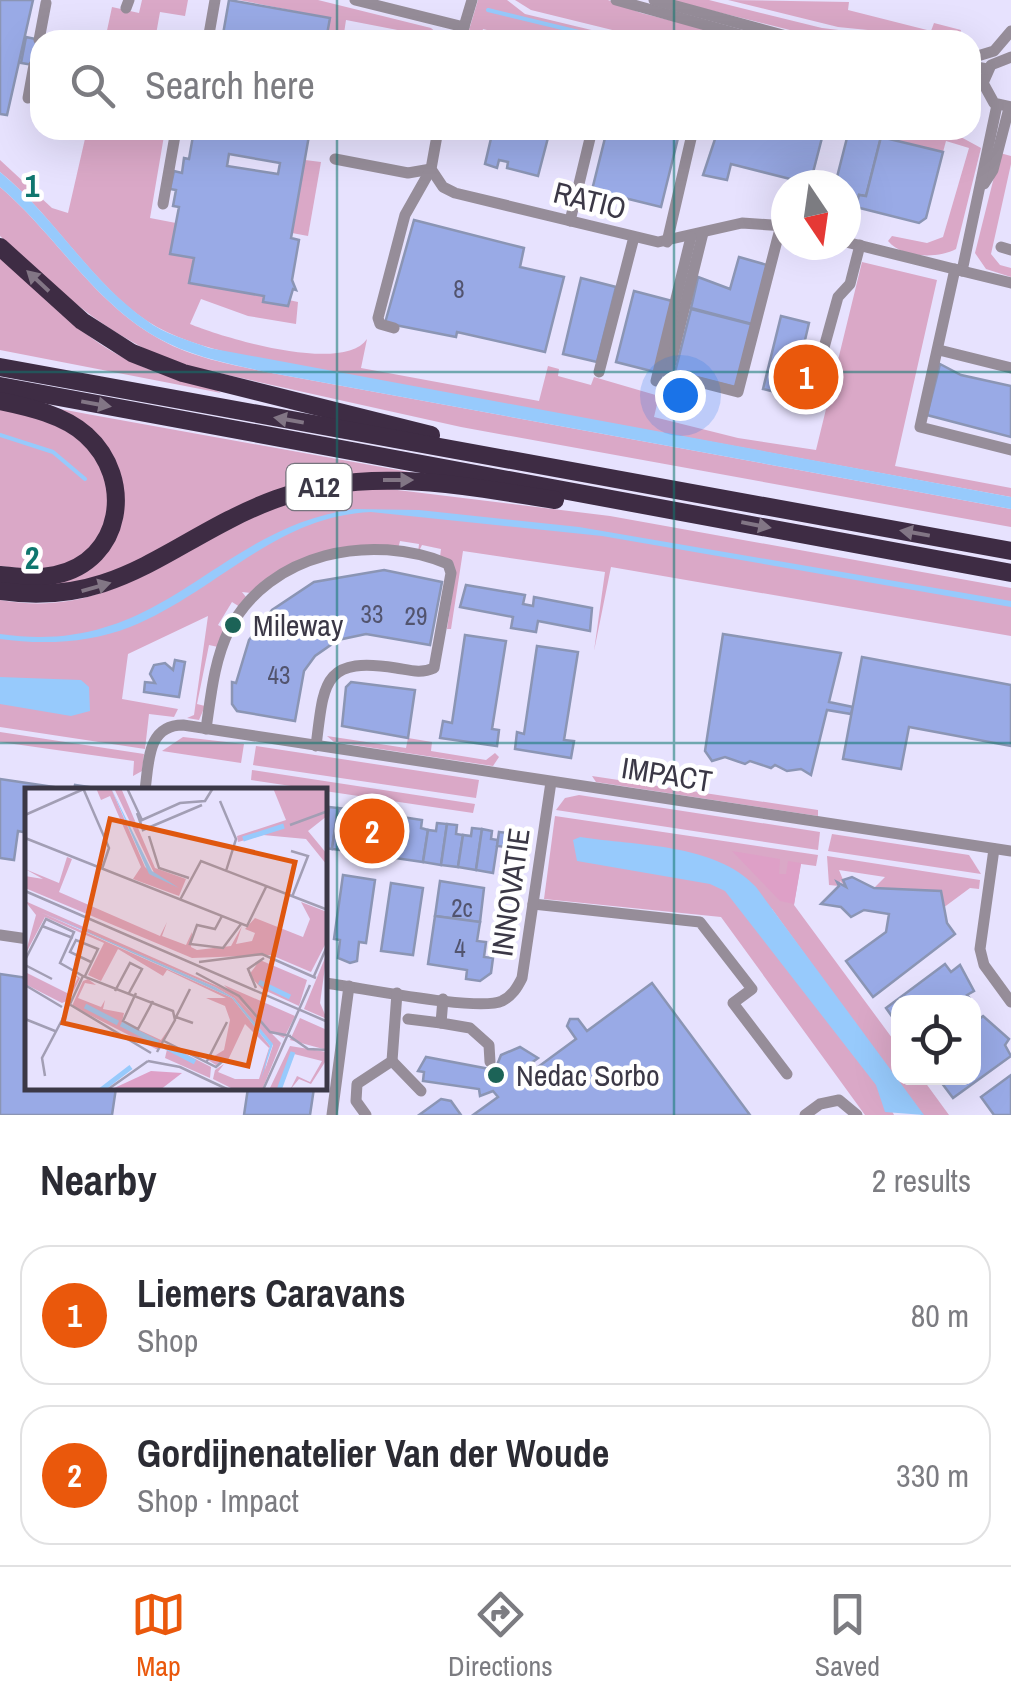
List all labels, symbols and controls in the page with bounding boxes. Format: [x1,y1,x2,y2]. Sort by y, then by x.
search box [30,30,981,140]
icon: search [65,58,120,113]
text: Search here [145,60,315,111]
text: 1 [25,164,40,207]
north arrow [771,170,861,260]
street label: RATIO [550,172,630,228]
one-way arrow [26,270,50,293]
house number: 8 [453,272,465,306]
pin: 1 [774,340,838,414]
your location [655,370,706,421]
one-way arrow [81,397,112,412]
one-way arrow [273,412,304,427]
road number: A12 [286,464,352,510]
one-way arrow [383,472,414,488]
one-way arrow [741,518,772,534]
one-way arrow [899,525,930,540]
text: 2 [25,536,39,579]
one-way arrow [81,579,112,594]
house number: 33 [361,597,383,631]
house number: 29 [405,599,427,633]
place label: Mileway [253,605,344,645]
marker: Mileway [222,614,244,636]
house number: 43 [268,658,290,692]
street label: IMPACT [619,747,715,801]
inset map [25,788,328,1090]
pin: 2 [340,794,404,868]
street label: INNOVATIE [481,825,539,959]
house number: 2c [451,891,473,925]
house number: 4 [454,931,466,965]
map controls [891,995,981,1085]
button: locate [891,995,981,1085]
place label: Nedac Sorbo [516,1055,660,1095]
marker: Nedac Sorbo [485,1064,507,1086]
text: Nearby [40,1152,157,1208]
text: 2 results [872,1159,971,1202]
text: Liemers Caravans [137,1268,405,1319]
text: 1 [67,1294,82,1337]
text: 80 m [911,1294,969,1337]
text: Shop [137,1319,198,1362]
text: Gordijnenatelier Van der Woude [137,1428,609,1479]
text: 2 [67,1454,82,1497]
text: 330 m [896,1454,969,1497]
text: Shop · Impact [137,1479,299,1522]
tab: Map [131,1587,186,1685]
tab: Directions [448,1587,553,1685]
tab: Saved [815,1587,880,1685]

